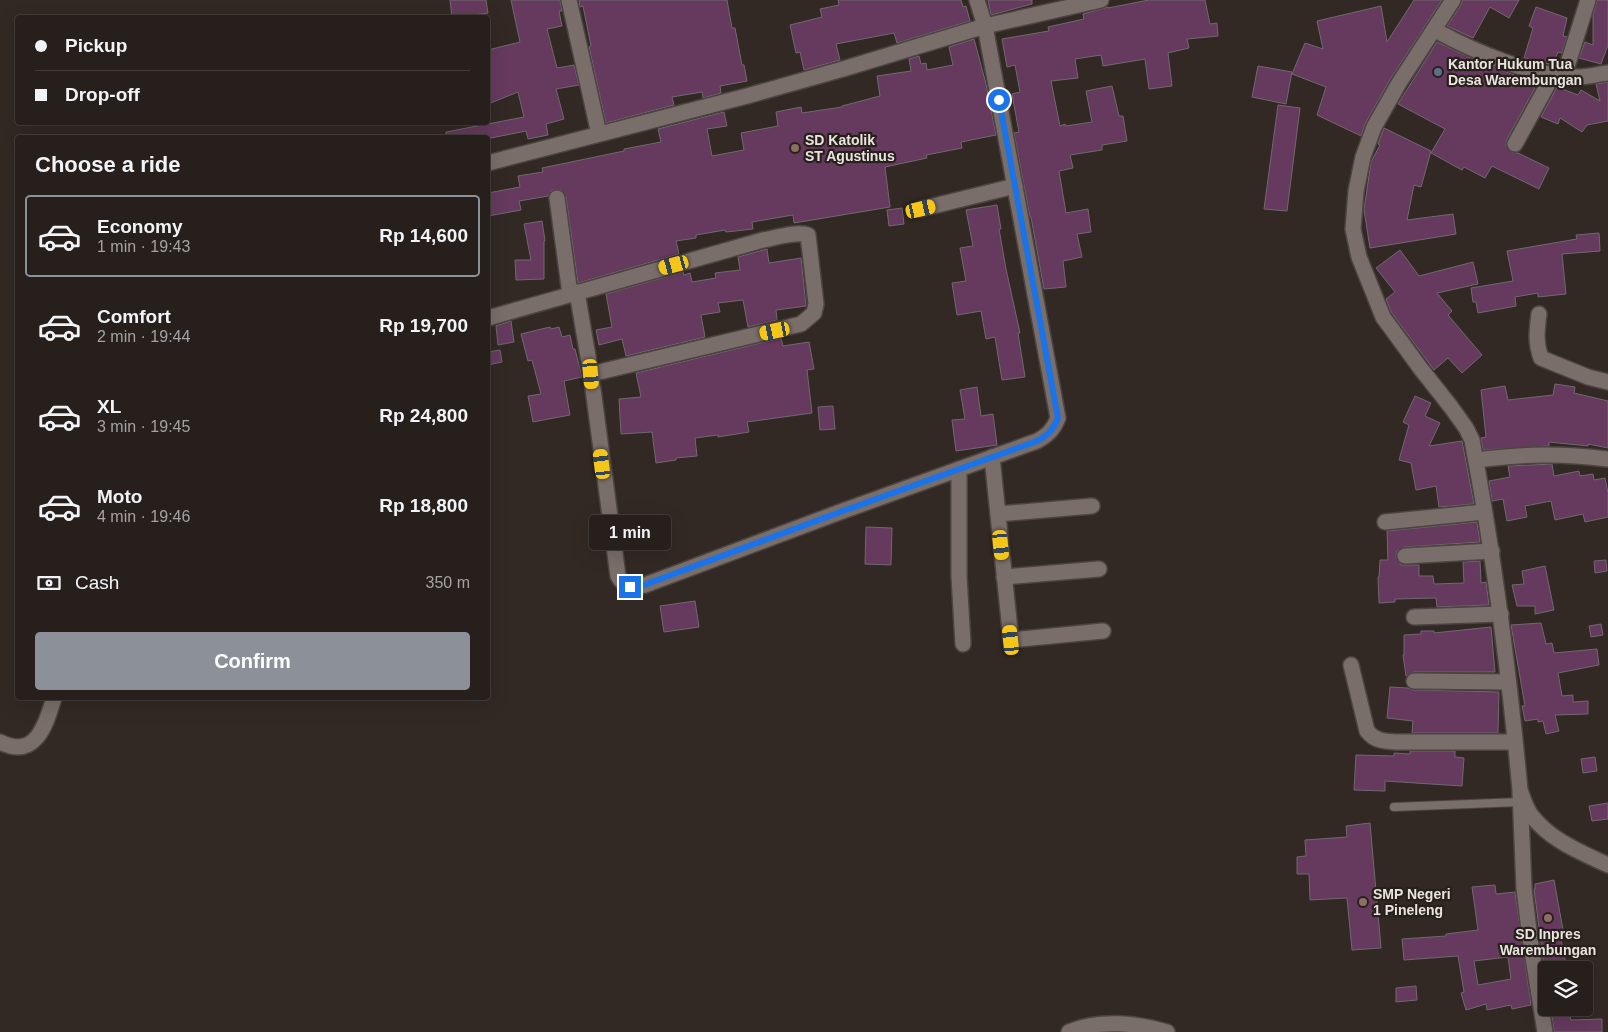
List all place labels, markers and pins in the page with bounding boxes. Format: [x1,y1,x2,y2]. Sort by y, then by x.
place label: Kantor Hukum Tua Desa Warembungan [1448,56,1582,88]
marker: Kantor Hukum Tua Desa Warembungan [1432,66,1444,78]
place label: SD Katolik ST Agustinus [805,132,895,164]
marker: SD Katolik ST Agustinus [789,142,801,154]
place label: SMP Negeri 1 Pineleng [1373,886,1451,918]
marker: SMP Negeri 1 Pineleng [1357,896,1369,908]
marker: SD Inpres Warembungan [1542,912,1554,924]
place label: SD Inpres Warembungan [1500,926,1596,958]

